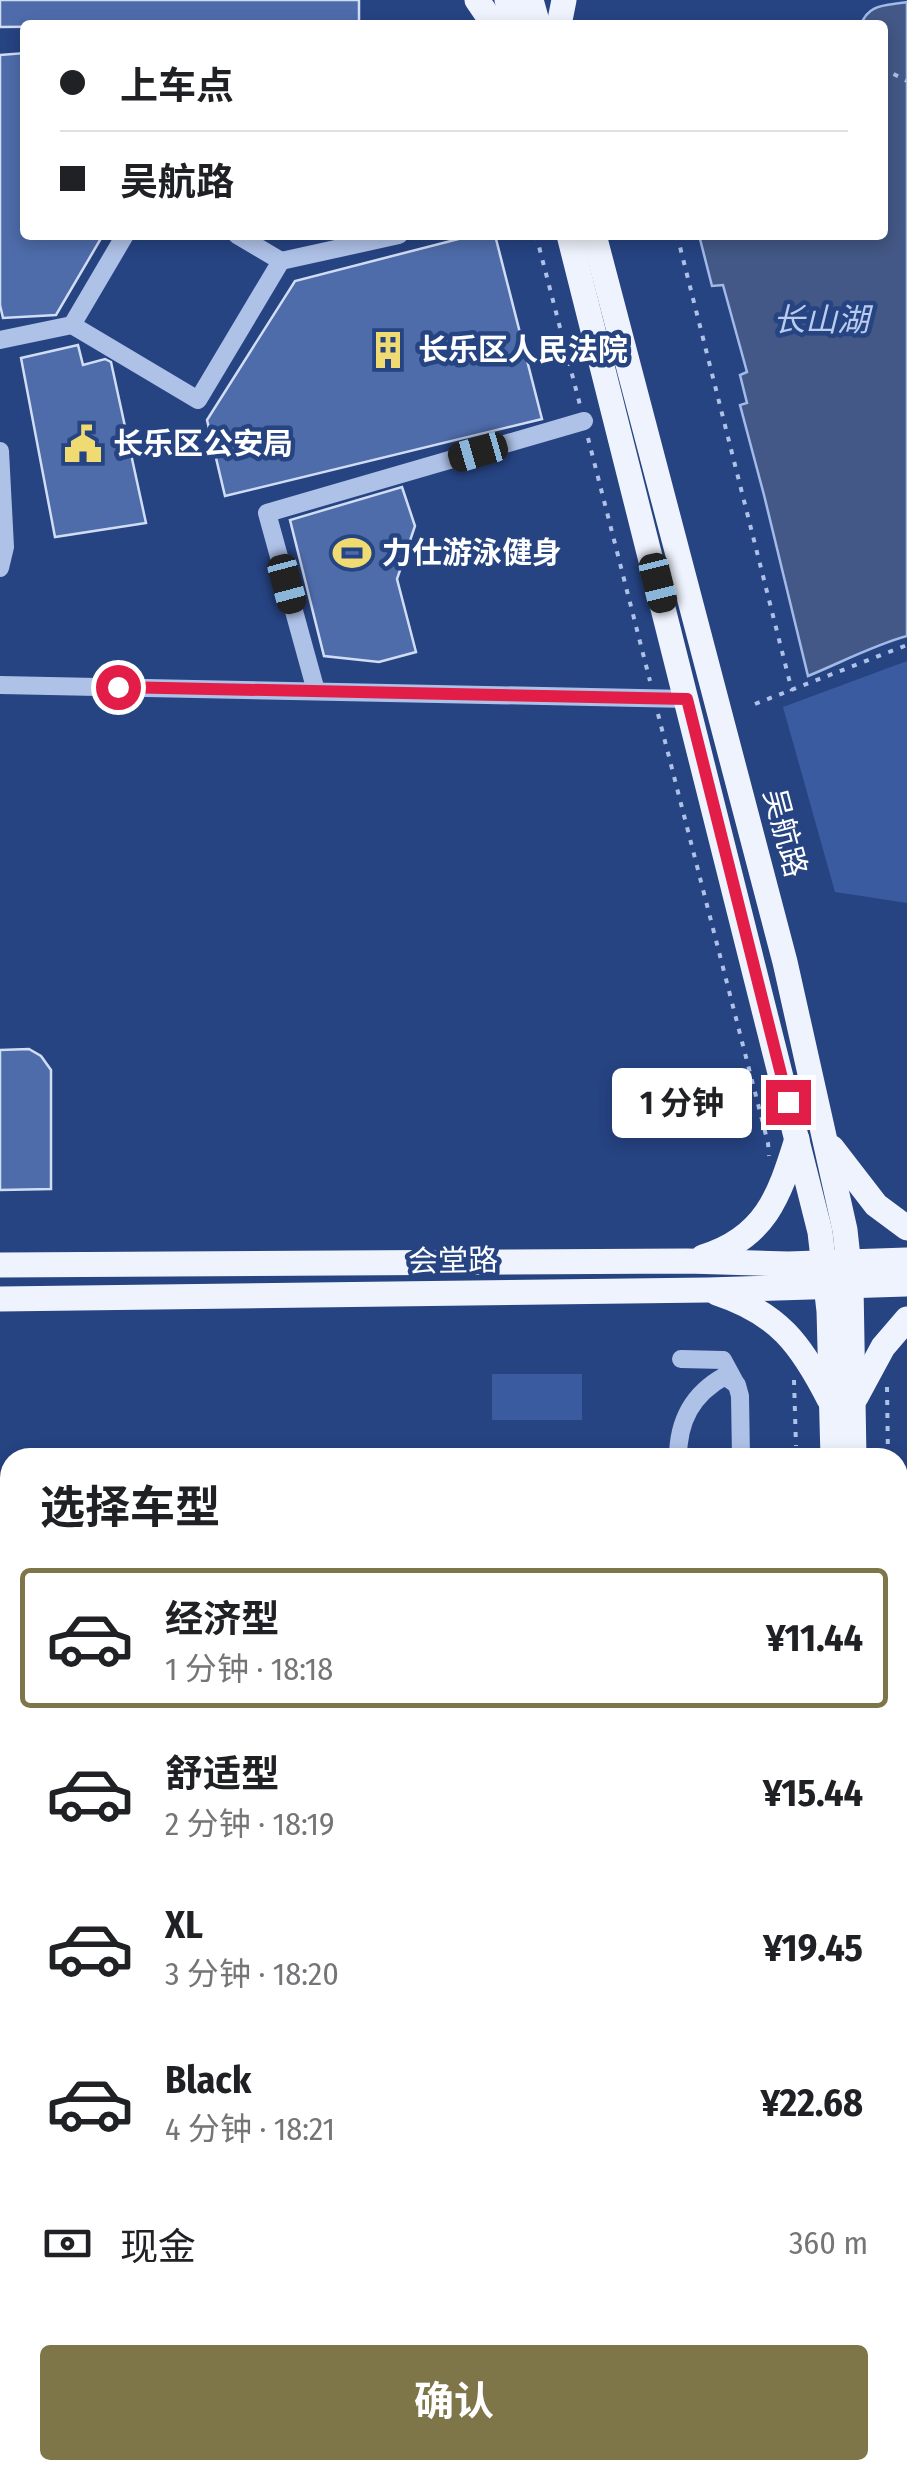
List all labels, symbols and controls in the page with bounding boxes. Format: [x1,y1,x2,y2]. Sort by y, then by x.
text: 上车点 [120,63,234,109]
text: 吴航路 [120,159,234,205]
water label: 长山湖 [773,301,874,339]
building icon: 长乐区人民法院 [367,329,409,371]
place label: 长乐区人民法院 [418,332,628,368]
public building icon: 长乐区公安局 [62,423,104,465]
place label: 长乐区公安局 [113,426,293,462]
car [445,429,511,475]
sports icon: 力仕游泳健身 [331,532,373,574]
place label: 力仕游泳健身 [382,535,562,571]
car [636,550,680,616]
car [265,551,309,617]
route start [96,665,141,710]
street label: 吴航路 [756,785,814,881]
callout: 1 分钟 [613,1067,753,1137]
route end [766,1080,811,1125]
text: 1 分钟 [640,1084,724,1122]
street label: 会堂路 [408,1242,498,1280]
text: 选择车型 [40,1481,220,1535]
icon: car [45,1593,135,1683]
text: 经济型 [165,1596,279,1642]
text: ¥11.44 [766,1615,863,1661]
text: 1 分钟 · 18:18 [165,1650,333,1688]
icon: car [45,1748,135,1838]
text: 舒适型 [165,1751,279,1797]
text: ¥15.44 [763,1770,863,1816]
text: 2 分钟 · 18:19 [165,1805,334,1843]
text: XL [165,1902,203,1948]
icon: car [45,1903,135,1993]
text: ¥19.45 [763,1925,863,1971]
text: 3 分钟 · 18:20 [165,1955,339,1993]
text: Black [165,2057,251,2103]
icon: car [45,2058,135,2148]
text: ¥22.68 [760,2080,863,2126]
text: 4 分钟 · 18:21 [165,2110,335,2148]
icon: cash [40,2216,95,2271]
text: 现金 [120,2224,196,2270]
text: 360 m [789,2224,868,2262]
button: 确认 [40,2345,868,2460]

